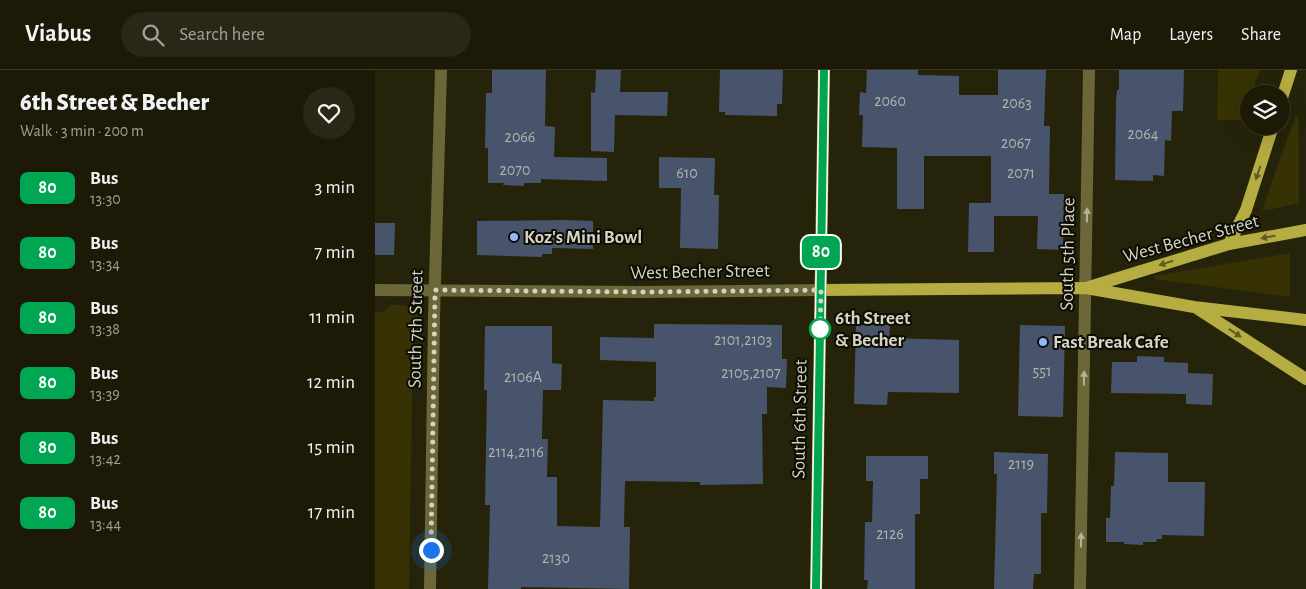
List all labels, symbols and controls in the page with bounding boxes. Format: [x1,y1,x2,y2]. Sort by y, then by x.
search box [121,12,471,57]
icon: search [139,21,167,49]
text: Viabus [25,22,91,46]
text: Search here [179,25,265,44]
text: Map [1110,26,1141,44]
text: Layers [1169,26,1213,44]
text: Share [1241,26,1281,44]
map controls [1240,85,1290,135]
button: layers [1240,85,1290,135]
button: heart [303,87,355,139]
text: 6th Street & Becher [20,91,209,115]
house number: 2060 [874,93,906,109]
house number: 2063 [1002,95,1032,111]
text: Walk · 3 min · 200 m [20,123,144,139]
house number: 2064 [1128,126,1159,142]
house number: 2066 [505,129,535,145]
house number: 2067 [1001,135,1031,151]
house number: 2070 [500,162,530,178]
house number: 610 [676,165,698,181]
house number: 2071 [1007,165,1035,181]
one-way arrow [1254,165,1262,180]
text: Bus [90,169,118,188]
text: 3 min [314,178,355,197]
text: 80 [38,179,57,197]
text: 13:30 [90,191,121,207]
street label: South 5th Place [1058,197,1078,311]
one-way arrow [1083,207,1091,223]
street label: West Becher Street [1121,212,1261,266]
place label: Koz's Mini Bowl [524,228,642,247]
marker: Koz's Mini Bowl [508,231,520,243]
one-way arrow [1259,233,1275,241]
text: Bus [90,234,118,253]
line badge: 80 [799,236,843,268]
text: 7 min [314,243,355,262]
text: 80 [812,243,830,261]
text: 80 [38,244,57,262]
text: 13:34 [90,256,120,272]
one-way arrow [1158,260,1173,267]
street label: West Becher Street [630,261,770,283]
street label: South 7th Street [405,270,427,388]
text: Bus [90,299,118,318]
text: 11 min [309,308,355,327]
text: 80 [38,309,57,327]
place label: 6th Street & Becher [835,309,911,350]
marker: 6th Street & Becher [809,318,831,340]
text: 13:38 [90,321,120,337]
one-way arrow [1228,328,1242,338]
house number: 2101,2103 [714,332,772,348]
place label: Fast Break Cafe [1053,333,1169,352]
marker: Fast Break Cafe [1037,336,1049,348]
street label: South 6th Street [789,359,811,479]
house number: 551 [1033,363,1051,379]
text: Bus [90,364,118,383]
house number: 2105,2107 [721,365,781,381]
house number: 2106A [504,369,542,385]
one-way arrow [1081,370,1089,386]
text: 12 min [307,373,355,392]
text: 80 [38,374,57,392]
text: 13:39 [90,386,120,402]
text: Bus [90,429,118,448]
text: 15 min [308,438,355,457]
text: 80 [38,439,57,457]
house number: 2114,2116 [488,444,544,460]
text: 13:42 [90,451,121,467]
house number: 2119 [1008,456,1034,472]
text: Bus [90,494,118,513]
text: 17 min [308,503,355,522]
text: 80 [38,504,57,522]
text: 13:44 [90,516,121,532]
house number: 2126 [876,526,904,542]
one-way arrow [1077,532,1085,548]
your location [419,538,444,563]
house number: 2130 [542,550,570,566]

